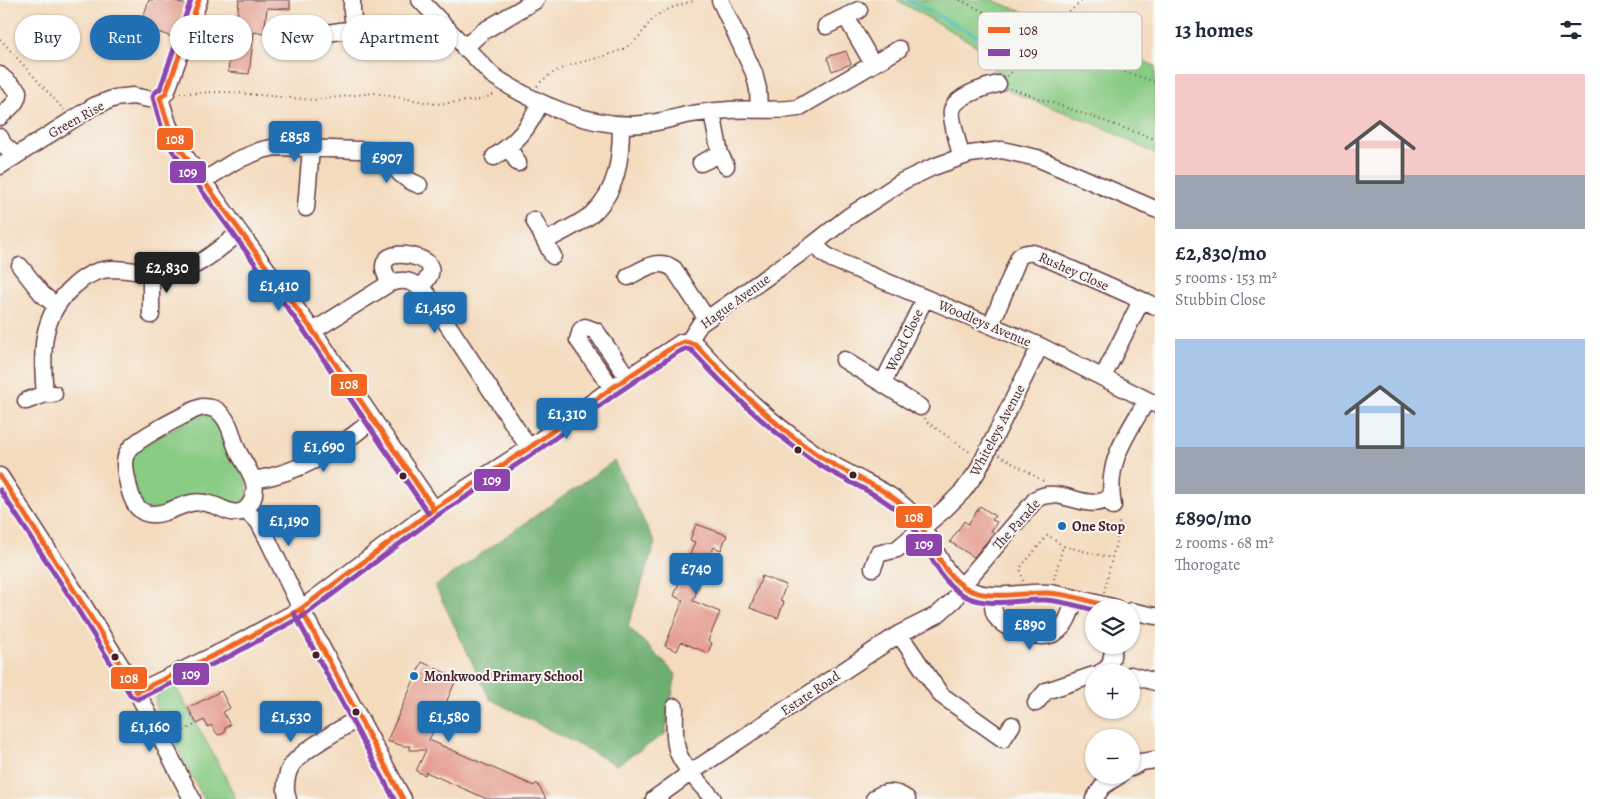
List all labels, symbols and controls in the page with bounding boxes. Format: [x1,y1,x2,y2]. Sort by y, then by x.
legend [978,12,1142,70]
chip: Buy [15,15,80,60]
chip: Rent [90,15,160,60]
chip: Filters [170,15,252,60]
chip: New [262,15,332,60]
chip: Apartment [342,15,457,60]
text: 13 homes [1175,16,1253,44]
icon: filters [1557,16,1585,44]
text: 108 [1019,21,1038,40]
text: 109 [1019,43,1038,62]
street label: Green Rise [45,96,108,143]
icon: home [1335,107,1425,197]
pin: £858 [265,120,325,163]
text: £858 [280,126,310,148]
line badge: 108 [156,127,194,151]
text: 108 [166,130,185,149]
pin: £907 [357,142,417,184]
text: £907 [372,147,402,169]
line badge: 109 [169,160,207,184]
text: 109 [179,163,198,182]
text: £2,830/mo [1175,239,1267,267]
street label: Rushey Close [1036,247,1112,295]
pin: £2,830 [126,252,208,294]
text: £2,830 [146,257,188,279]
text: 5 rooms · 153 m² [1175,267,1277,289]
pin: £1,410 [238,270,320,312]
street label: Hague Avenue [696,270,774,333]
text: £1,410 [259,275,299,297]
text: Stubbin Close [1175,289,1266,311]
pin: £1,450 [394,292,476,334]
street label: Woodleys Avenue [934,295,1034,352]
text: £1,450 [415,297,455,319]
street label: Wood Close [881,306,928,376]
icon: home [1335,372,1425,462]
line badge: 108 [330,373,368,397]
text: 108 [340,375,359,394]
street label: Whiteleys Avenue [965,381,1030,480]
pin: £1,310 [526,398,608,440]
text: £1,310 [548,403,587,425]
pin: £1,690 [283,430,365,473]
text: £1,690 [303,436,345,458]
unlabelled marker [793,445,803,455]
line badge: 109 [473,468,511,492]
unlabelled marker [848,470,858,480]
unlabelled marker [398,471,408,481]
text: 109 [483,471,502,490]
street label: The Parade [988,495,1044,554]
pin: £1,190 [248,504,330,547]
text: £890/mo [1175,504,1252,532]
line badge: 108 [895,505,933,529]
text: 108 [905,508,924,527]
text: £1,190 [269,510,309,532]
place label: One Stop [1072,517,1126,536]
marker: One Stop [1056,520,1068,532]
text: 2 rooms · 68 m² [1175,532,1274,554]
line badge: 109 [905,533,943,557]
text: 109 [915,535,934,554]
pin: £740 [666,552,726,595]
text: Thorogate [1175,554,1240,576]
text: £740 [681,558,711,580]
map controls [1085,599,1140,784]
button: layers [1085,599,1140,654]
pin: £890 [1000,608,1060,651]
text: £890 [1014,614,1046,636]
unlabelled marker [311,650,321,660]
unlabelled marker [110,652,120,662]
line badge: 109 [172,662,210,686]
button: + [1085,664,1140,719]
text: 109 [182,665,201,684]
line badge: 108 [110,666,148,690]
street label: Estate Road [777,666,844,720]
place label: Monkwood Primary School [424,667,583,686]
text: 108 [120,669,139,688]
marker: Monkwood Primary School [408,670,420,682]
pin: £1,530 [250,700,332,743]
pin: £1,580 [408,700,490,743]
text: £1,530 [271,706,311,728]
text: £1,580 [429,706,469,728]
unlabelled marker [351,707,361,717]
pin: £1,160 [109,710,191,753]
text: £1,160 [130,716,170,738]
button: − [1085,729,1140,784]

